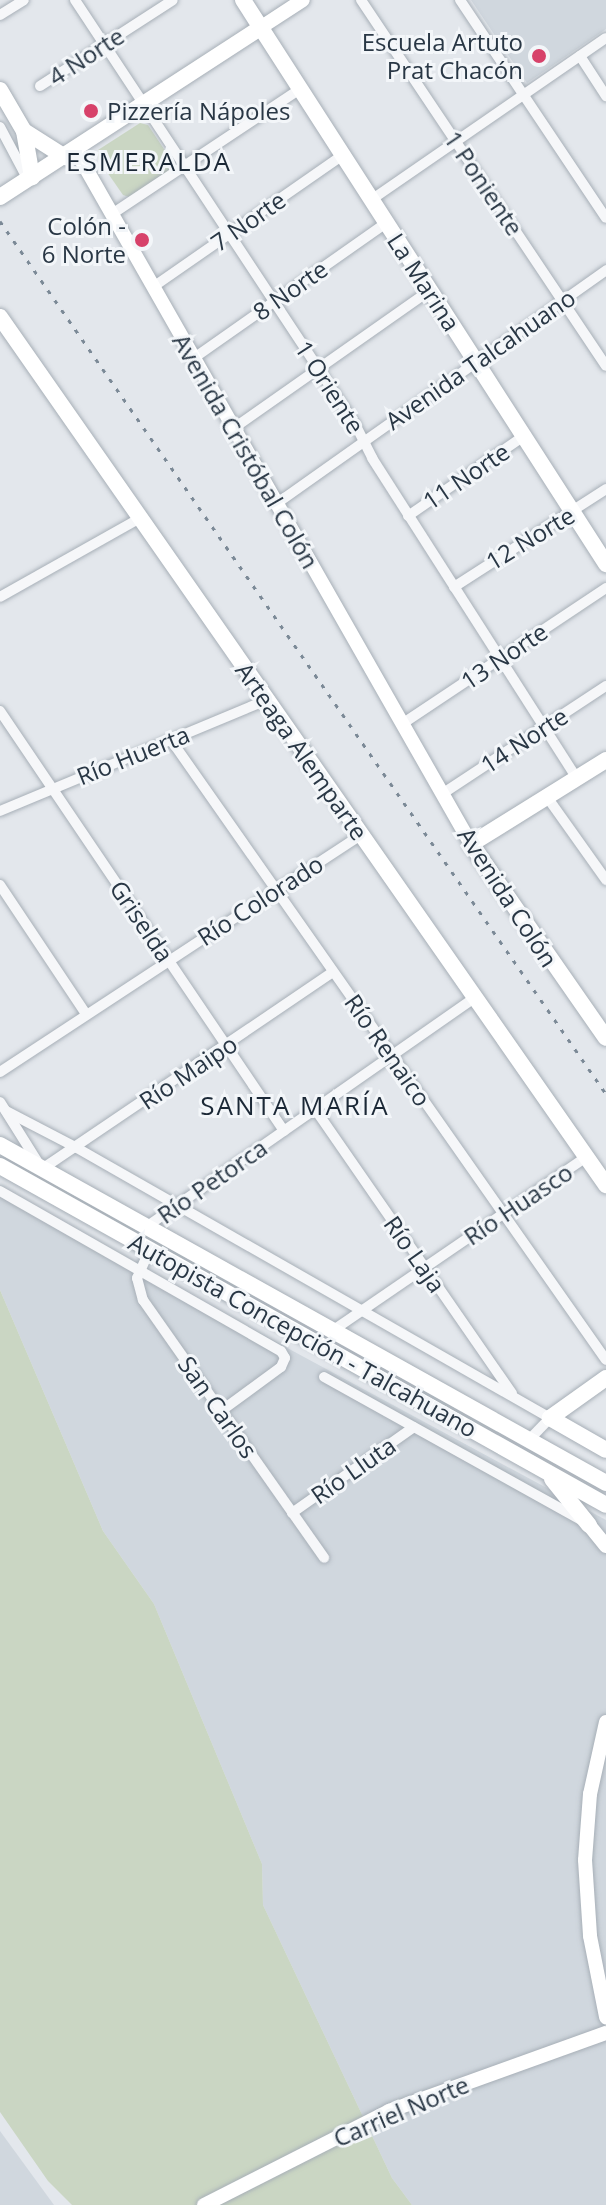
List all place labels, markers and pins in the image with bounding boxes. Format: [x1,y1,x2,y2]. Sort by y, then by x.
place label: Escuela Artuto Prat Chacón [362,28,523,84]
marker: Escuela Artuto Prat Chacón [530,47,548,65]
place label: Pizzería Nápoles [107,97,290,125]
marker: Pizzería Nápoles [82,102,100,120]
place label: Colón - 6 Norte [42,212,126,268]
marker: Colón - 6 Norte [133,231,151,249]

